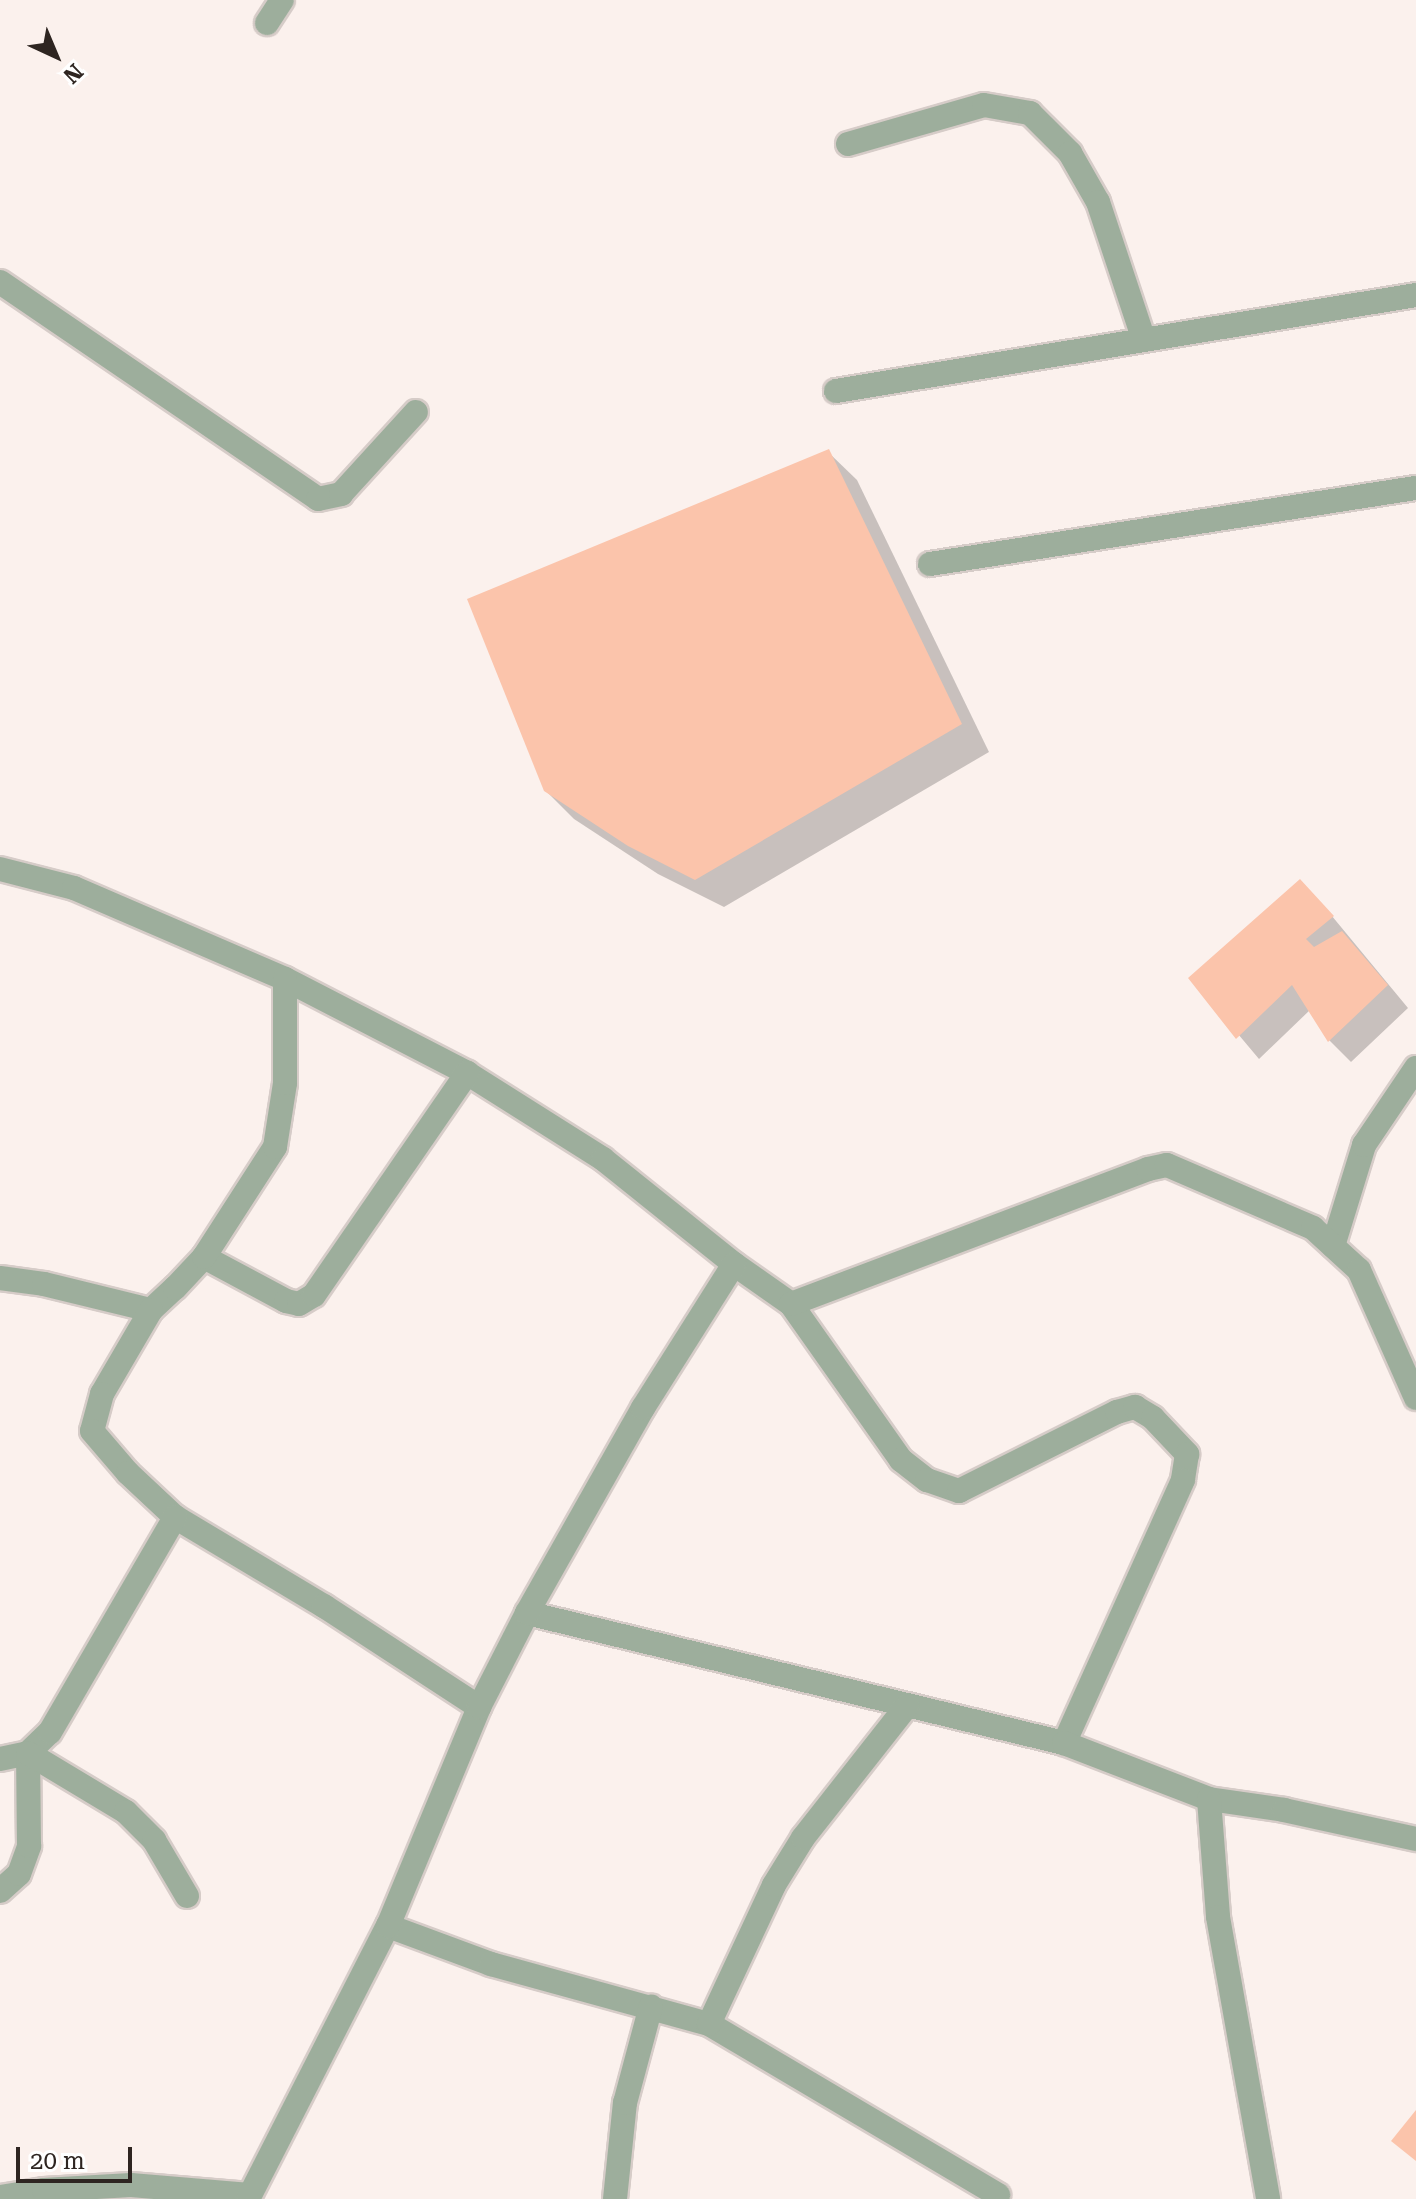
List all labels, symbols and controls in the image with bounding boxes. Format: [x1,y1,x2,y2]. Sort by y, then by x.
north arrow [16,16,96,96]
text: N [58,59,88,88]
scale bar [20,2131,136,2181]
text: 20 m [30,2147,85,2175]

